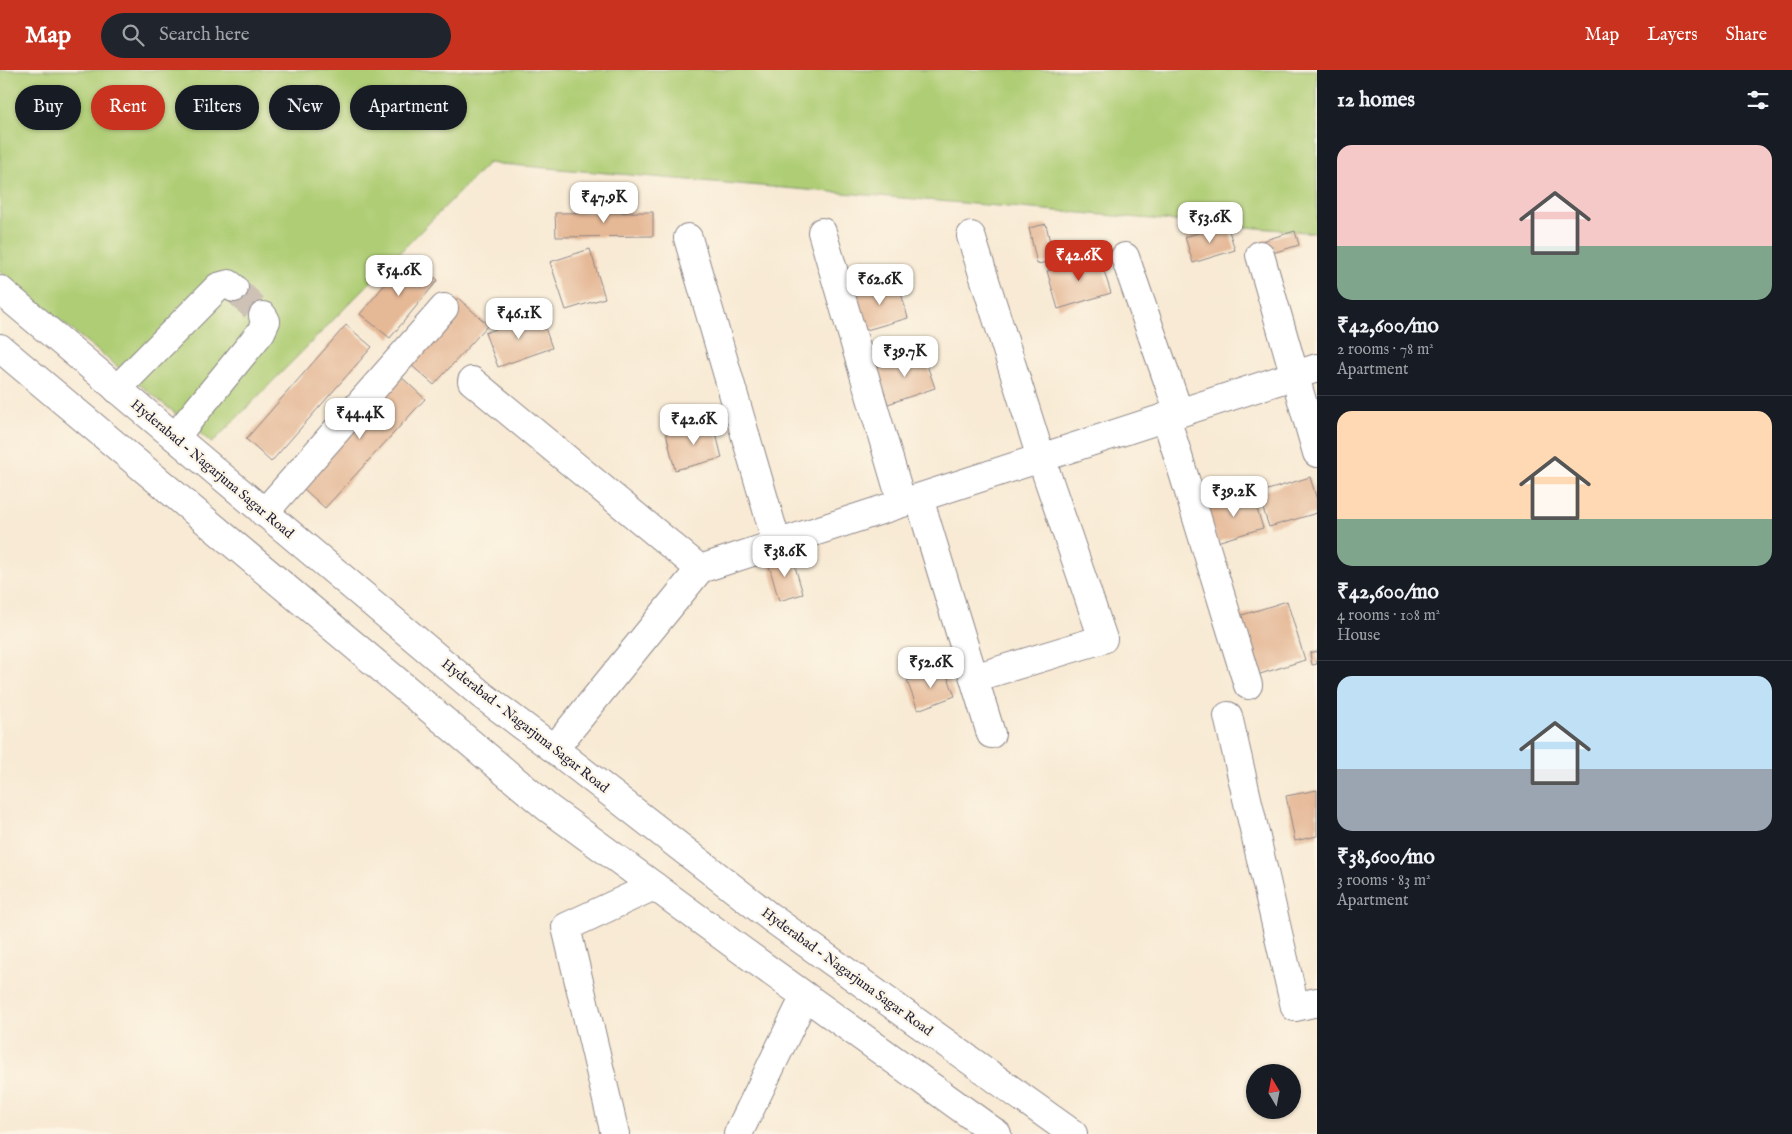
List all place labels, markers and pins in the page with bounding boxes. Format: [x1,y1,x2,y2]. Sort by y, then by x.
pin: ₹47.9K [563,182,645,224]
pin: ₹53.6K [1169,202,1251,244]
pin: ₹42.6K [1038,240,1120,282]
pin: ₹54.6K [358,254,440,297]
pin: ₹62.6K [839,264,921,306]
pin: ₹46.1K [478,298,560,340]
pin: ₹39.7K [864,336,946,378]
pin: ₹44.4K [319,398,401,440]
pin: ₹42.6K [653,404,735,446]
pin: ₹39.2K [1193,476,1275,518]
pin: ₹38.6K [744,536,826,578]
pin: ₹52.6K [890,646,972,689]

